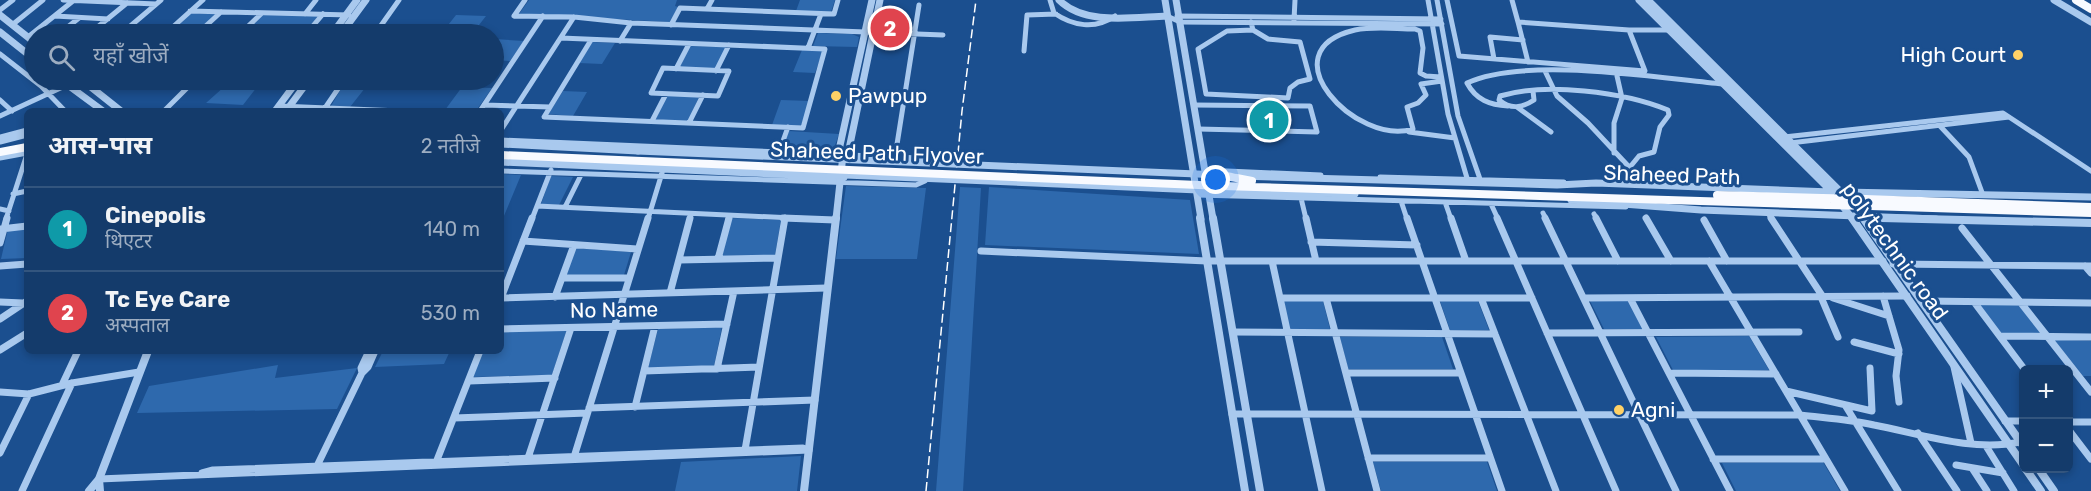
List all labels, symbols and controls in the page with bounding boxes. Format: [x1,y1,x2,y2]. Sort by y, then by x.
pin: 2 [870,6,910,51]
search box [24,24,504,90]
icon: search [45,41,78,74]
text: यहाँ खोजें [93,42,169,69]
place label: High Court [1901,42,2006,67]
marker: High Court [2011,48,2025,62]
place label: Pawpup [848,83,927,108]
marker: Pawpup [829,89,843,103]
pin: 1 [1250,98,1288,142]
text: आस-पास [48,130,152,161]
text: 2 नतीजे [421,134,480,158]
street label: Shaheed Path Flyover [770,136,984,169]
street label: Shaheed Path [1603,160,1741,189]
your location [1201,165,1230,194]
street label: polytechnic road [1837,177,1954,324]
text: Cinepolis [105,202,206,229]
text: 1 [63,217,72,241]
text: 140 m [424,217,480,241]
text: थिएटर [105,229,152,253]
text: Tc Eye Care [105,286,230,313]
street label: No Name [570,296,658,323]
text: 2 [61,301,74,325]
text: 530 m [421,301,480,325]
text: अस्पताल [105,313,170,337]
map controls [2019,365,2073,473]
button: + [2019,365,2073,419]
place label: Agni [1631,397,1675,422]
marker: Agni [1612,403,1626,417]
button: − [2019,419,2073,473]

